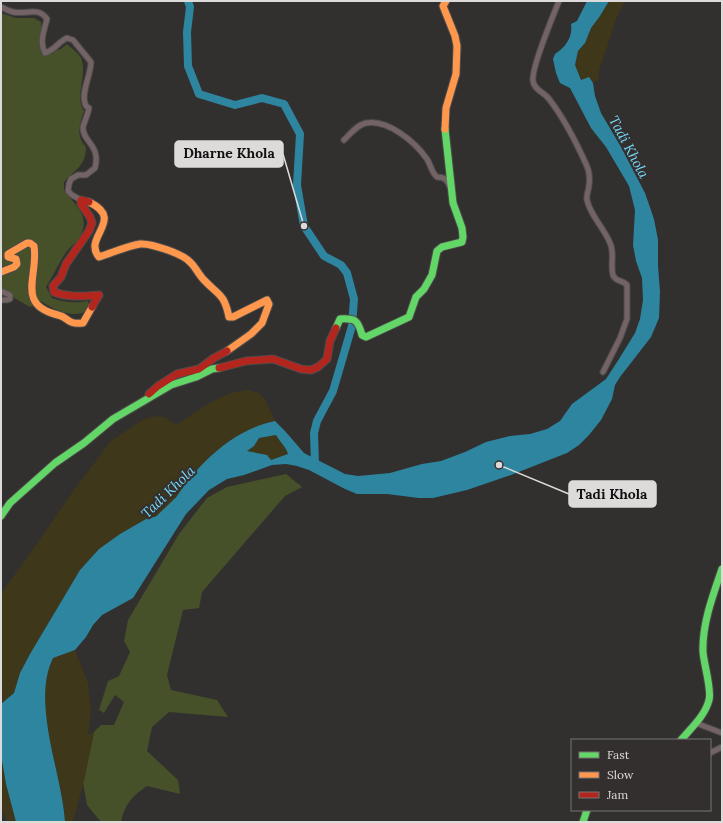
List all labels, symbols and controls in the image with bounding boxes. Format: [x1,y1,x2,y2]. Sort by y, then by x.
water label: Tadi Khola [605,113,653,182]
callout: Dharne Khola [175,141,283,167]
text: Dharne Khola [183,144,275,162]
water label: Tadi Khola [137,462,199,522]
callout: Tadi Khola [569,481,656,507]
text: Tadi Khola [577,485,648,503]
legend [571,739,711,811]
text: Fast [607,747,630,762]
text: Slow [607,767,634,782]
text: Jam [606,787,628,802]

